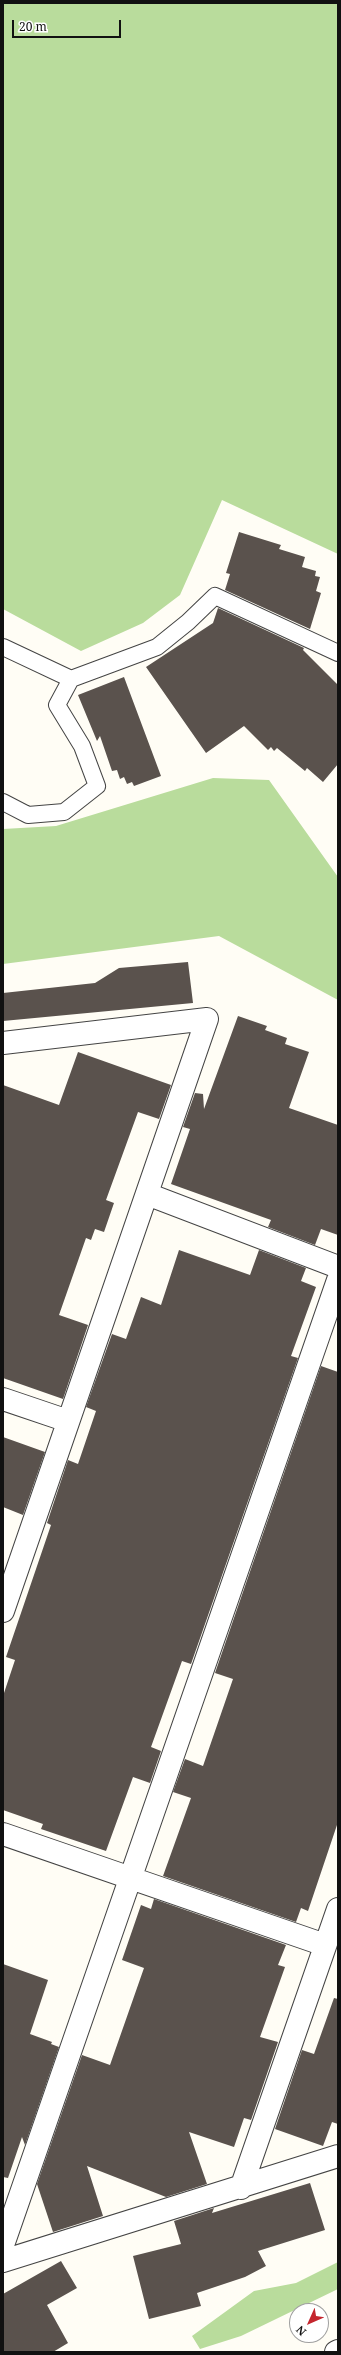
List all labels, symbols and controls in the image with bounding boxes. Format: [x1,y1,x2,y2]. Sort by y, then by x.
scale bar [14,12,123,38]
text: 20 m [19,18,47,35]
north arrow [289,2303,329,2343]
text: N [293,2323,309,2340]

